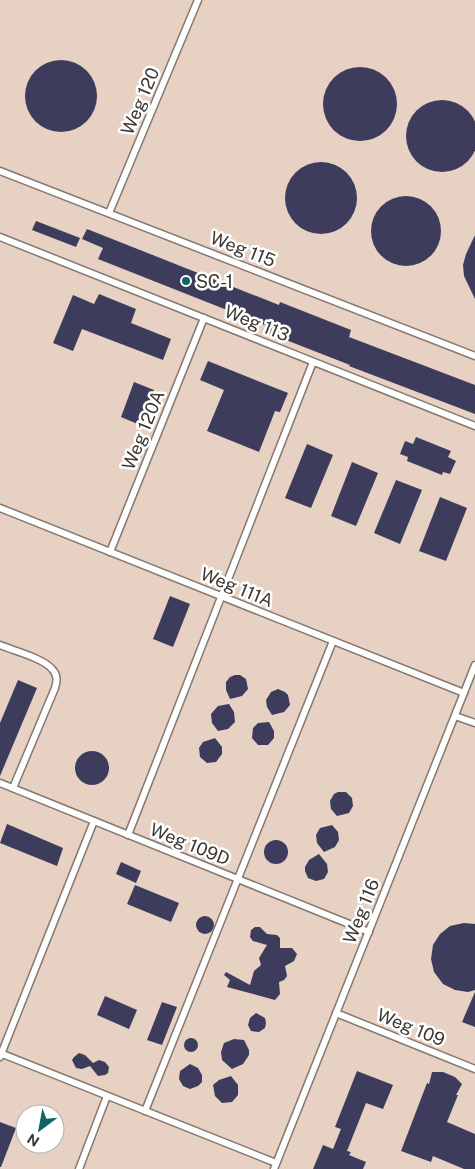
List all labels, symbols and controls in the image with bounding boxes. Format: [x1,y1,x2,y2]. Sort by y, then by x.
street label: Weg 120 [116,64,164,138]
street label: Weg 115 [207,227,279,271]
place label: SC-1 [196,271,233,292]
marker: SC-1 [180,275,192,287]
street label: Weg 113 [222,301,292,345]
street label: Weg 120A [118,387,169,473]
street label: Weg 111A [197,563,277,611]
street label: Weg 109D [147,819,233,869]
street label: Weg 116 [339,876,383,946]
street label: Weg 109 [374,1004,448,1050]
north arrow [15,1104,65,1154]
text: N [24,1130,42,1150]

